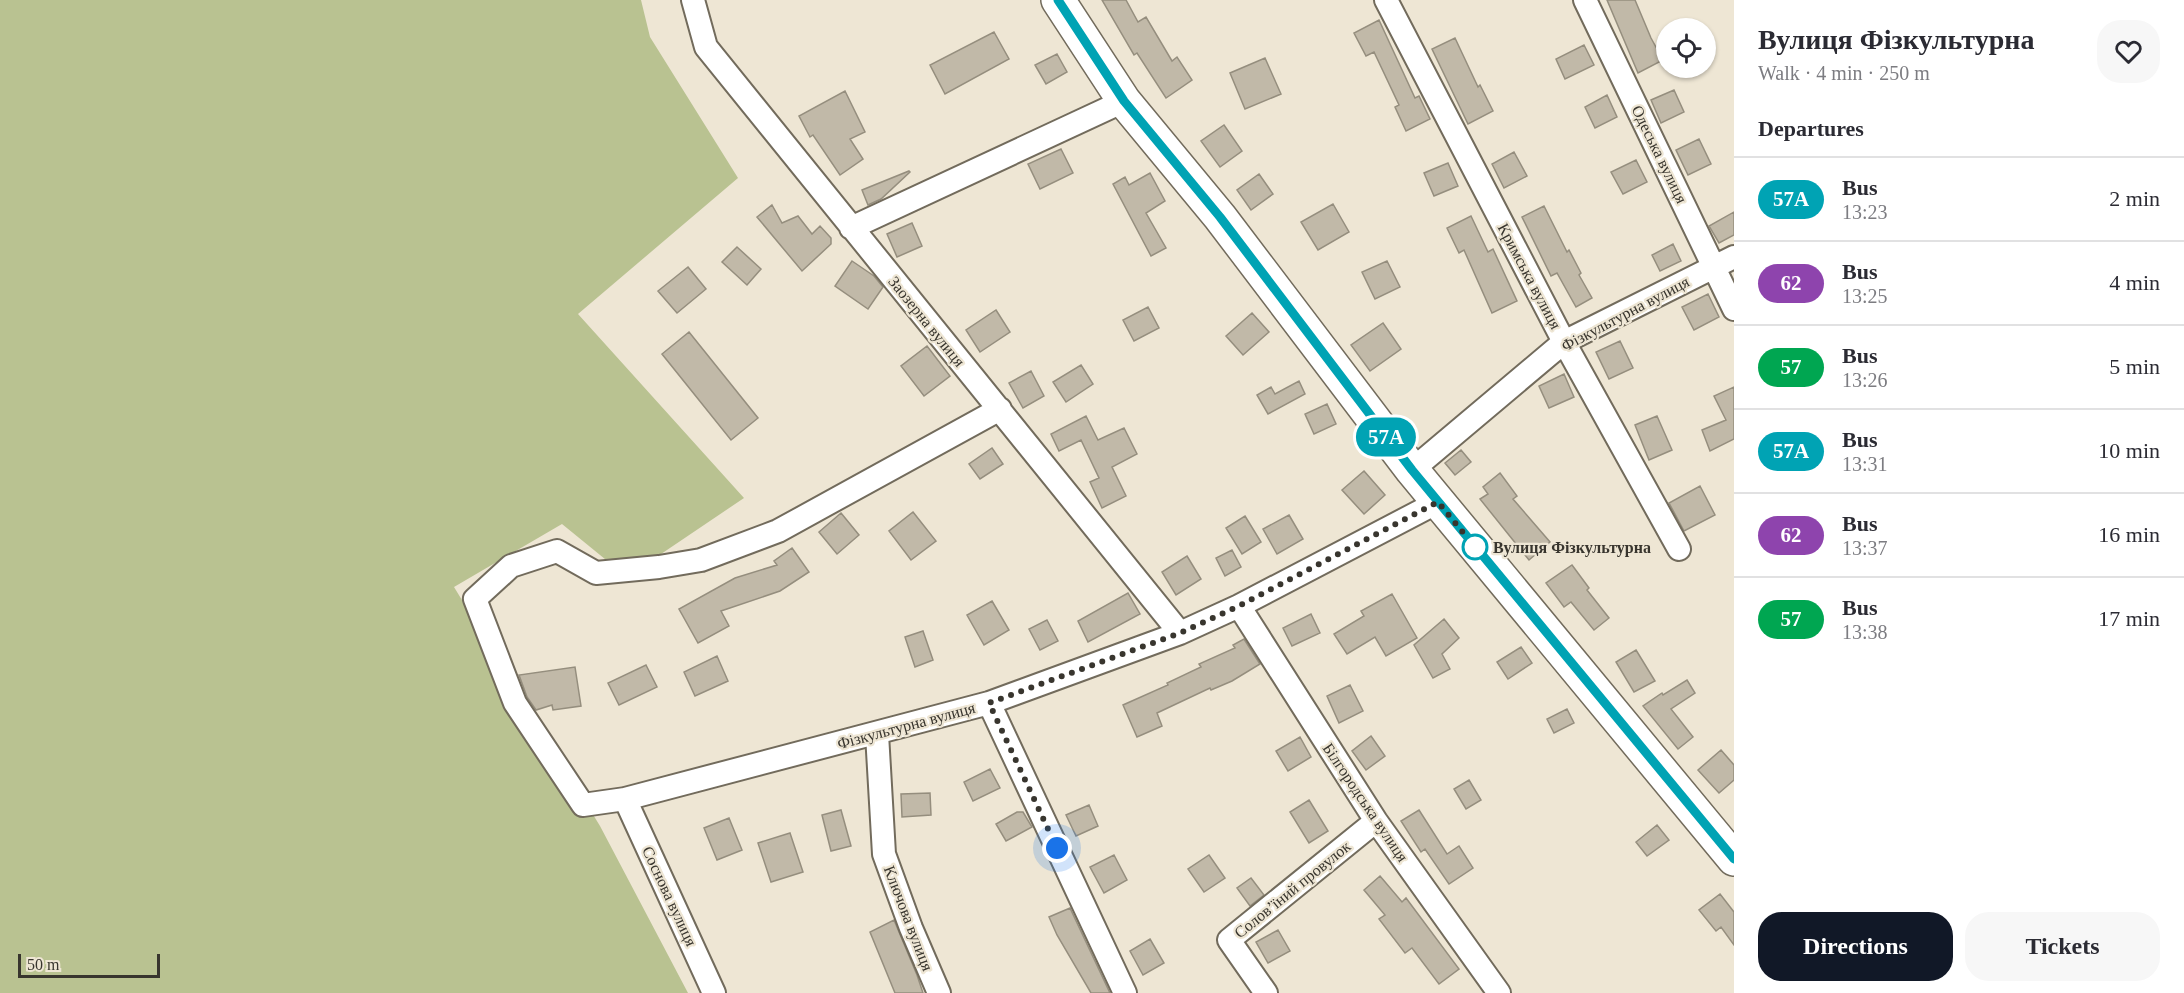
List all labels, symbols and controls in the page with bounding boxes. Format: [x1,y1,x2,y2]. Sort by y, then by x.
map controls [1656,18,1716,78]
button: locate [1656,18,1716,78]
button: heart [2097,20,2160,83]
text: Вулиця Фізкультурна [1758,24,2034,55]
text: Walk · 4 min · 250 m [1758,62,1930,84]
street label: Одеська вулиця [1628,102,1691,207]
text: Departures [1758,116,1864,141]
text: Bus [1842,175,1877,200]
text: 2 min [2109,186,2160,211]
text: 57А [1773,187,1809,211]
text: 13:23 [1842,201,1888,223]
street label: Кримська вулиця [1494,221,1565,333]
text: Bus [1842,259,1877,284]
text: 4 min [2109,270,2160,295]
text: 62 [1781,271,1802,295]
street label: Фізкультурна вулиця [1558,272,1693,355]
street label: Заозерна вулиця [884,273,969,371]
text: 13:25 [1842,285,1888,307]
text: Bus [1842,343,1877,368]
text: 5 min [2109,354,2160,379]
text: 57 [1781,355,1802,379]
text: 13:26 [1842,369,1888,391]
line badge: 57А [1352,418,1420,456]
text: 57А [1368,425,1404,449]
text: Bus [1842,427,1877,452]
text: 10 min [2098,438,2160,463]
text: 57А [1773,439,1809,463]
text: 13:31 [1842,453,1888,475]
text: Bus [1842,511,1877,536]
text: 16 min [2098,522,2160,547]
text: 62 [1781,523,1802,547]
marker: Вулиця Фізкультурна [1462,534,1488,560]
text: 13:37 [1842,537,1888,559]
place label: Вулиця Фізкультурна [1493,539,1651,557]
text: Bus [1842,595,1877,620]
text: 17 min [2098,606,2160,631]
text: 57 [1781,607,1802,631]
text: 13:38 [1842,621,1888,643]
street label: Фізкультурна вулиця [835,699,978,753]
street label: Білгородська вулиця [1319,740,1412,866]
your location [1042,833,1072,863]
street label: Соловʼїний провулок [1231,837,1354,942]
street label: Соснова вулиця [638,844,700,950]
street label: Ключова вулиця [880,863,937,974]
button: Directions [1758,912,1953,981]
button: Tickets [1965,912,2160,981]
scale bar [18,951,160,978]
text: 50 m [27,956,59,973]

